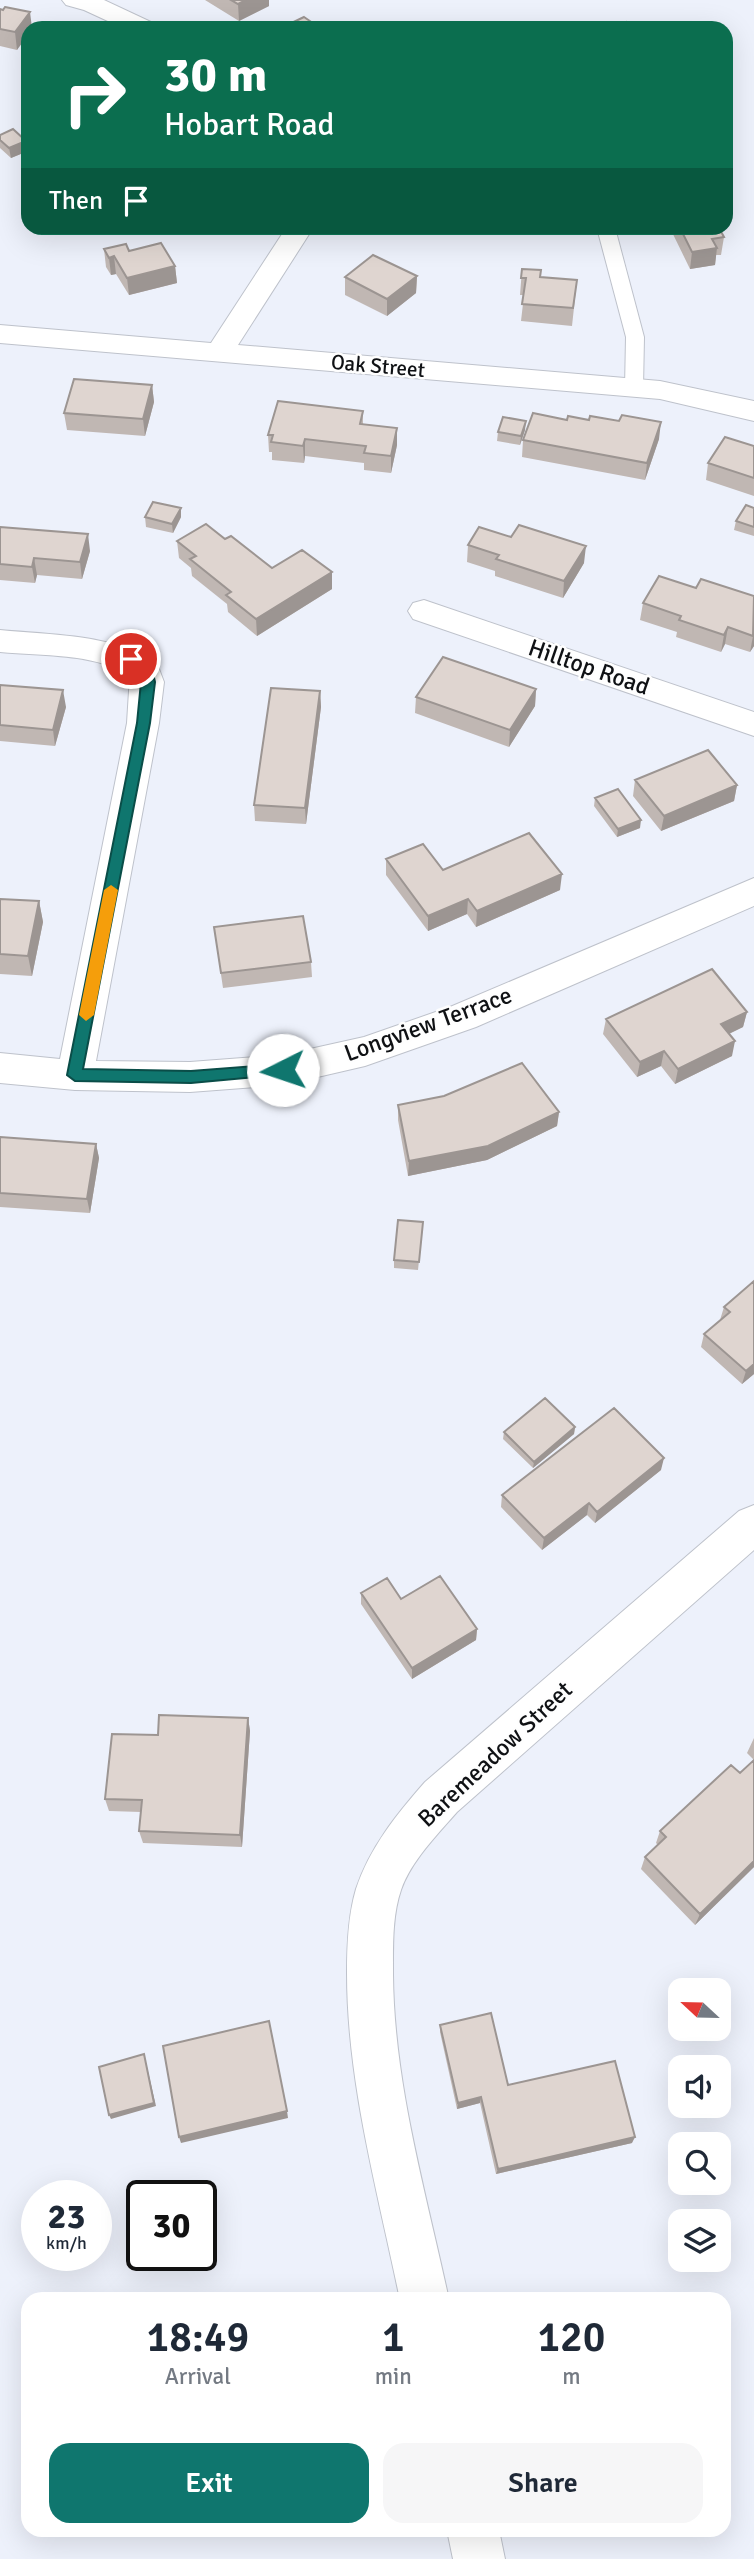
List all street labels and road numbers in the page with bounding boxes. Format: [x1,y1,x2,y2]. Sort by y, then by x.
street label: Oak Street [330,349,426,383]
street label: Hilltop Road [524,632,654,702]
street label: Longview Terrace [340,980,516,1068]
street label: Baremeadow Street [411,1675,579,1833]

